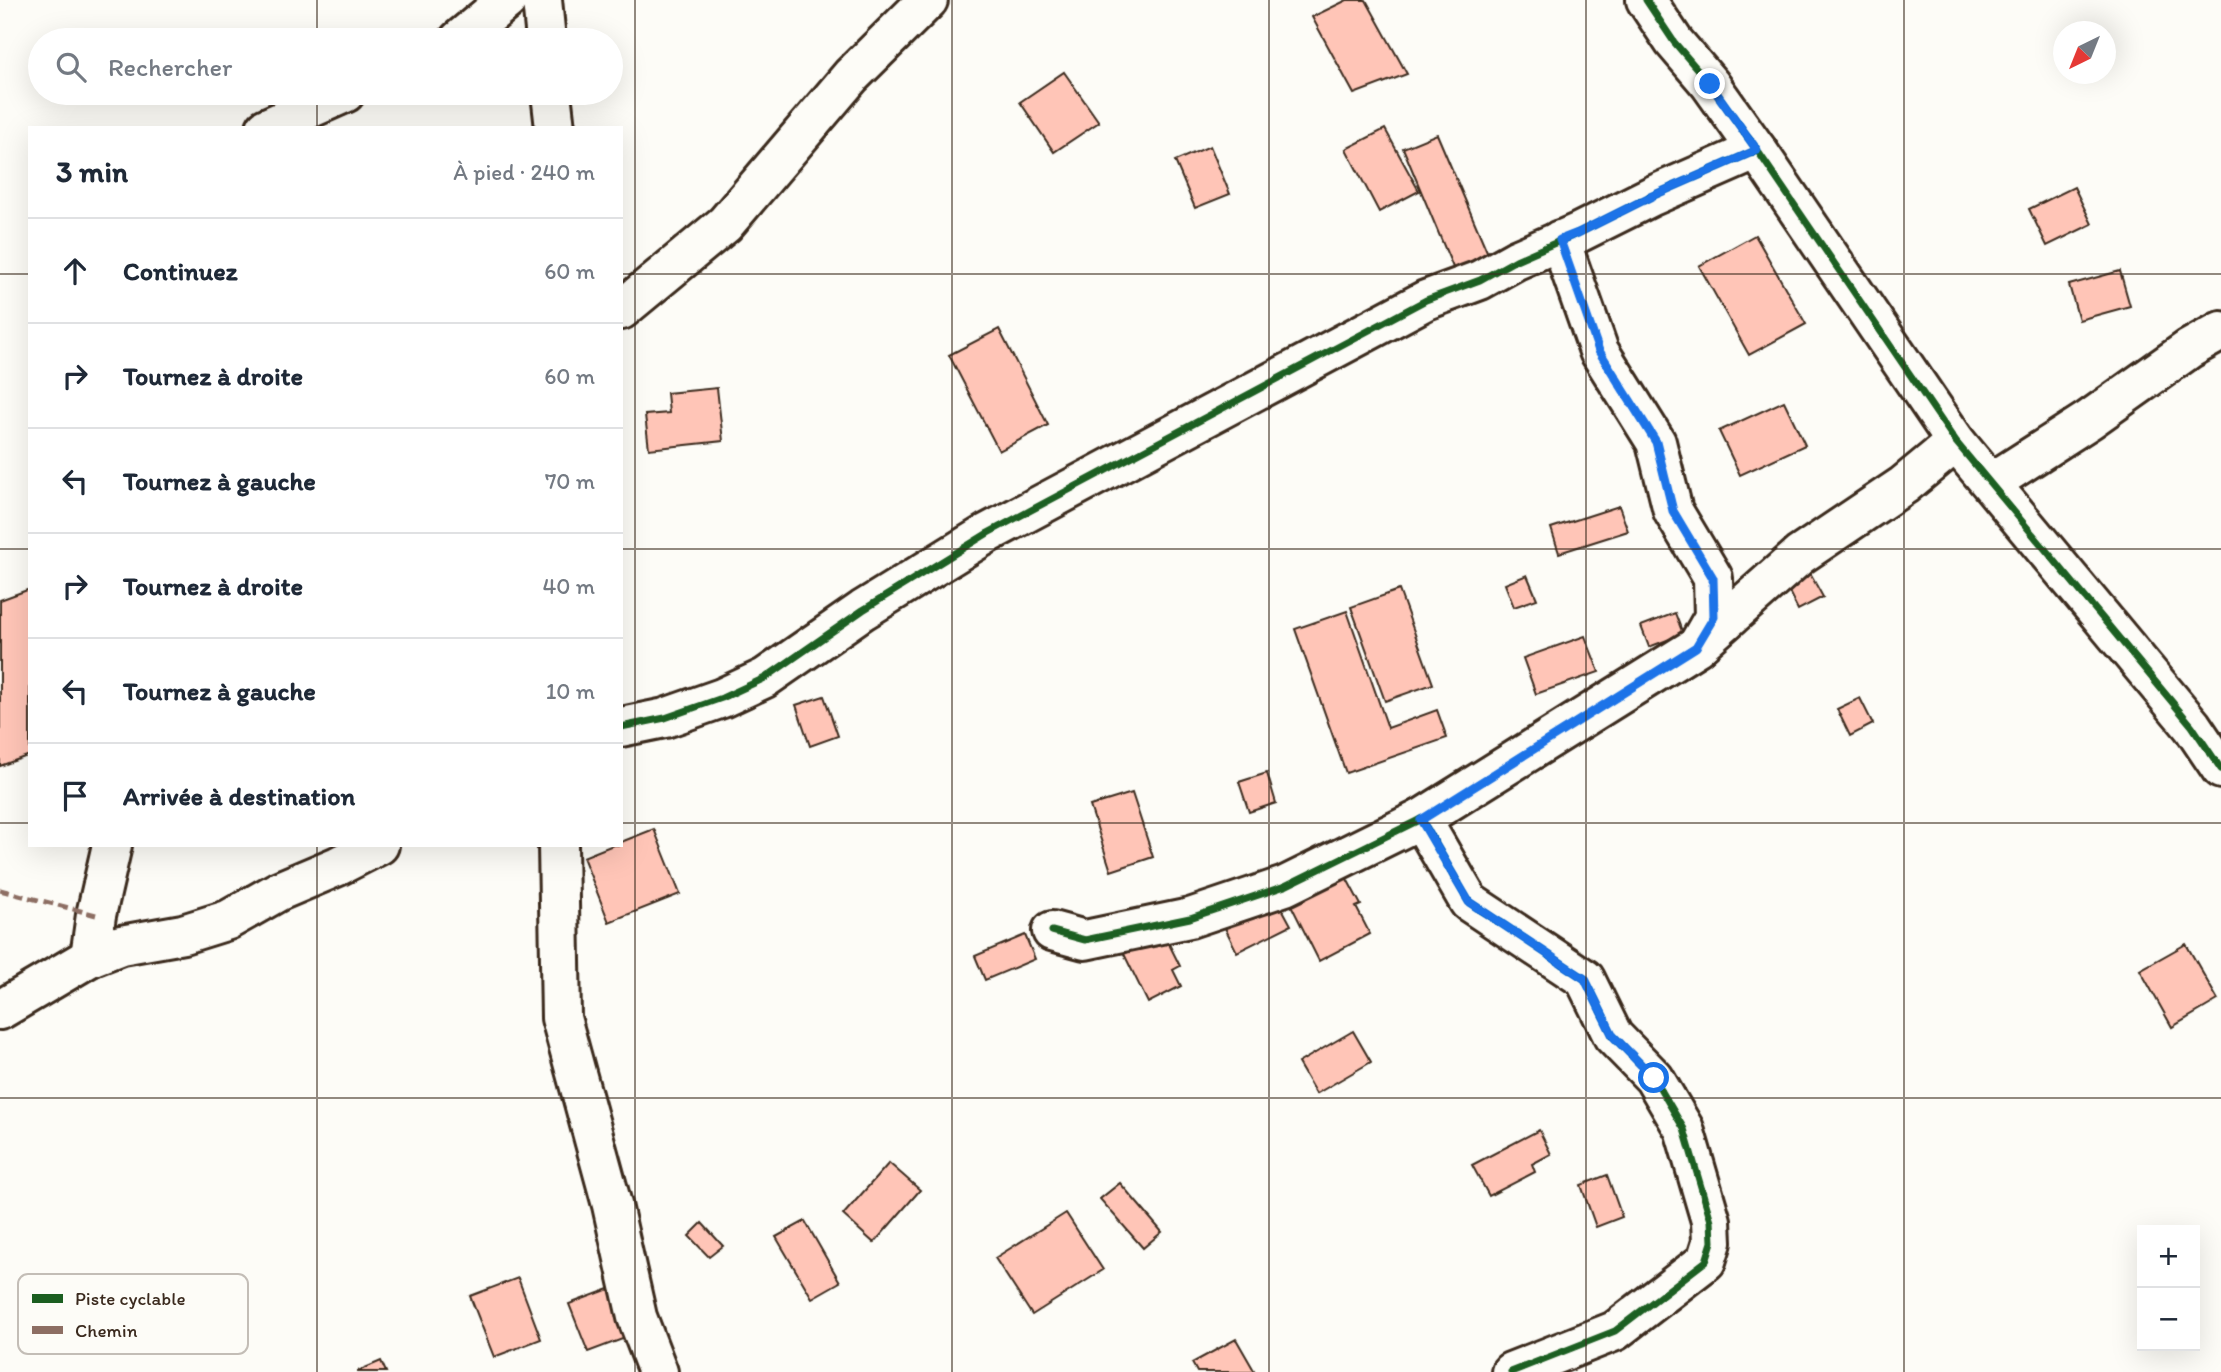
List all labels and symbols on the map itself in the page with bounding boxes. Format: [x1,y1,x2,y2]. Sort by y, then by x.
north arrow [2053,21,2116,84]
route end [1694,68,1725,99]
route start [1638,1062,1669,1093]
legend [18,1274,248,1354]
text: Piste cyclable [75,1287,186,1310]
text: Chemin [75,1319,138,1342]

